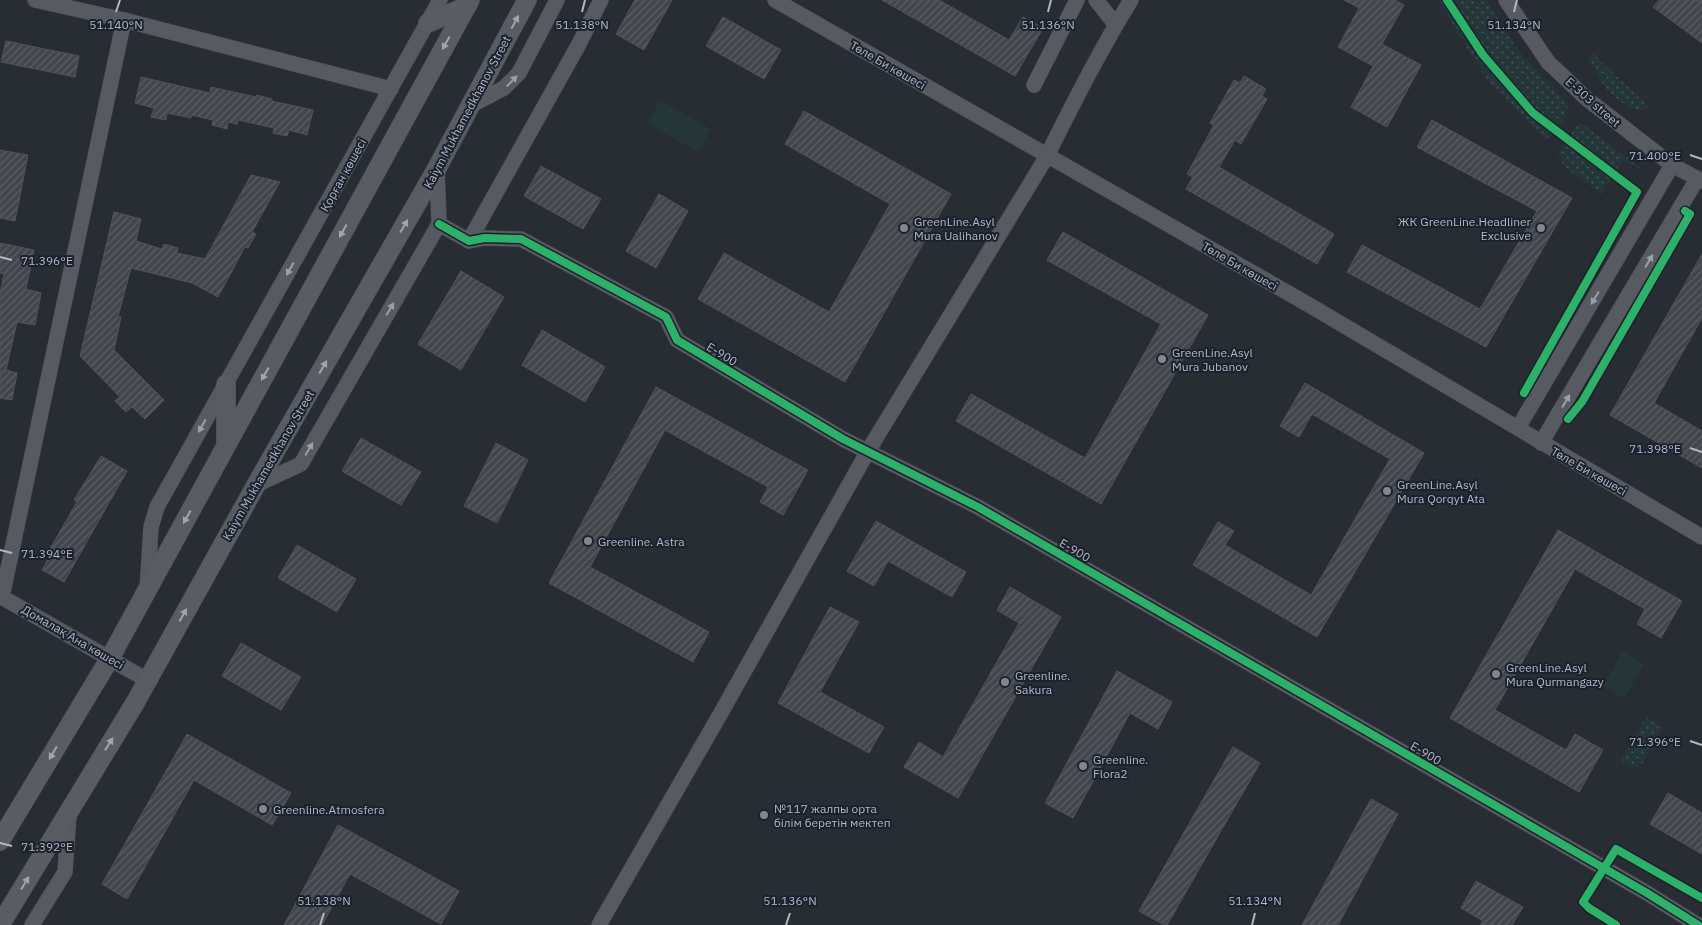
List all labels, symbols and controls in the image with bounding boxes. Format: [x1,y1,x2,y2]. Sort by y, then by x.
one-way arrow [511,15,519,29]
text: 51.140°N [89,17,143,32]
text: 51.138°N [555,17,609,32]
text: 51.136°N [1021,17,1075,32]
text: 51.134°N [1487,17,1541,32]
street label: Kaiym Mukhamedkhanov Street [420,33,514,191]
one-way arrow [442,36,451,49]
street label: Төле Би көшесі [848,37,928,93]
street label: E-303 street [1562,74,1624,130]
one-way arrow [506,75,518,87]
street label: Қорған көшесі [317,136,369,214]
text: 71.400°E [1629,148,1681,163]
place label: GreenLine.Asyl Mura Ualihanov [914,214,998,243]
place label: ЖК GreenLine.Headliner Exclusive [1398,214,1532,243]
one-way arrow [400,219,408,234]
marker: GreenLine.Asyl Mura Ualihanov [898,222,910,234]
marker: ЖК GreenLine.Headliner Exclusive [1535,222,1547,234]
one-way arrow [339,224,347,239]
street label: Төле Би көшесі [1200,238,1280,294]
text: 71.396°E [21,253,73,268]
one-way arrow [1645,255,1654,268]
one-way arrow [286,262,295,276]
one-way arrow [1590,291,1599,304]
one-way arrow [386,302,395,315]
street label: E-900 [704,339,740,369]
place label: GreenLine.Asyl Mura Jubanov [1172,345,1253,374]
marker: GreenLine.Asyl Mura Jubanov [1156,353,1168,365]
one-way arrow [319,361,328,374]
one-way arrow [261,367,270,381]
street label: Kaiym Mukhamedkhanov Street [219,387,317,543]
one-way arrow [1562,393,1570,408]
one-way arrow [198,419,207,433]
text: 71.398°E [1629,441,1681,456]
one-way arrow [305,443,314,456]
street label: Төле Би көшесі [1549,443,1629,499]
place label: GreenLine.Asyl Mura Qorqyt Ata [1397,477,1486,506]
marker: GreenLine.Asyl Mura Qorqyt Ata [1381,485,1393,497]
one-way arrow [183,510,192,523]
place label: Greenline. Astra [598,534,685,549]
marker: Greenline. Astra [582,535,594,547]
street label: E-900 [1057,535,1093,565]
text: 71.394°E [21,546,73,561]
street label: Домалақ Ана көшесі [19,602,127,672]
one-way arrow [179,608,187,623]
place label: GreenLine.Asyl Mura Qurmangazy [1506,660,1604,689]
place label: Greenline. Sakura [1015,668,1070,697]
marker: GreenLine.Asyl Mura Qurmangazy [1490,668,1502,680]
marker: Greenline. Sakura [999,676,1011,688]
text: 71.396°E [1629,734,1681,749]
one-way arrow [105,738,114,751]
street label: E-900 [1408,738,1444,768]
one-way arrow [48,747,57,760]
place label: Greenline. Flora2 [1093,752,1148,781]
marker: Greenline. Flora2 [1077,760,1089,772]
place label: №117 жалпы орта білім беретін мектеп [774,801,891,830]
place label: Greenline.Atmosfera [273,802,385,817]
marker: Greenline.Atmosfera [257,803,269,815]
marker: №117 жалпы орта білім беретін мектеп [758,809,770,821]
text: 71.392°E [21,839,73,854]
one-way arrow [21,877,30,890]
text: 51.138°N [297,893,351,908]
text: 51.136°N [763,893,817,908]
text: 51.134°N [1228,893,1282,908]

